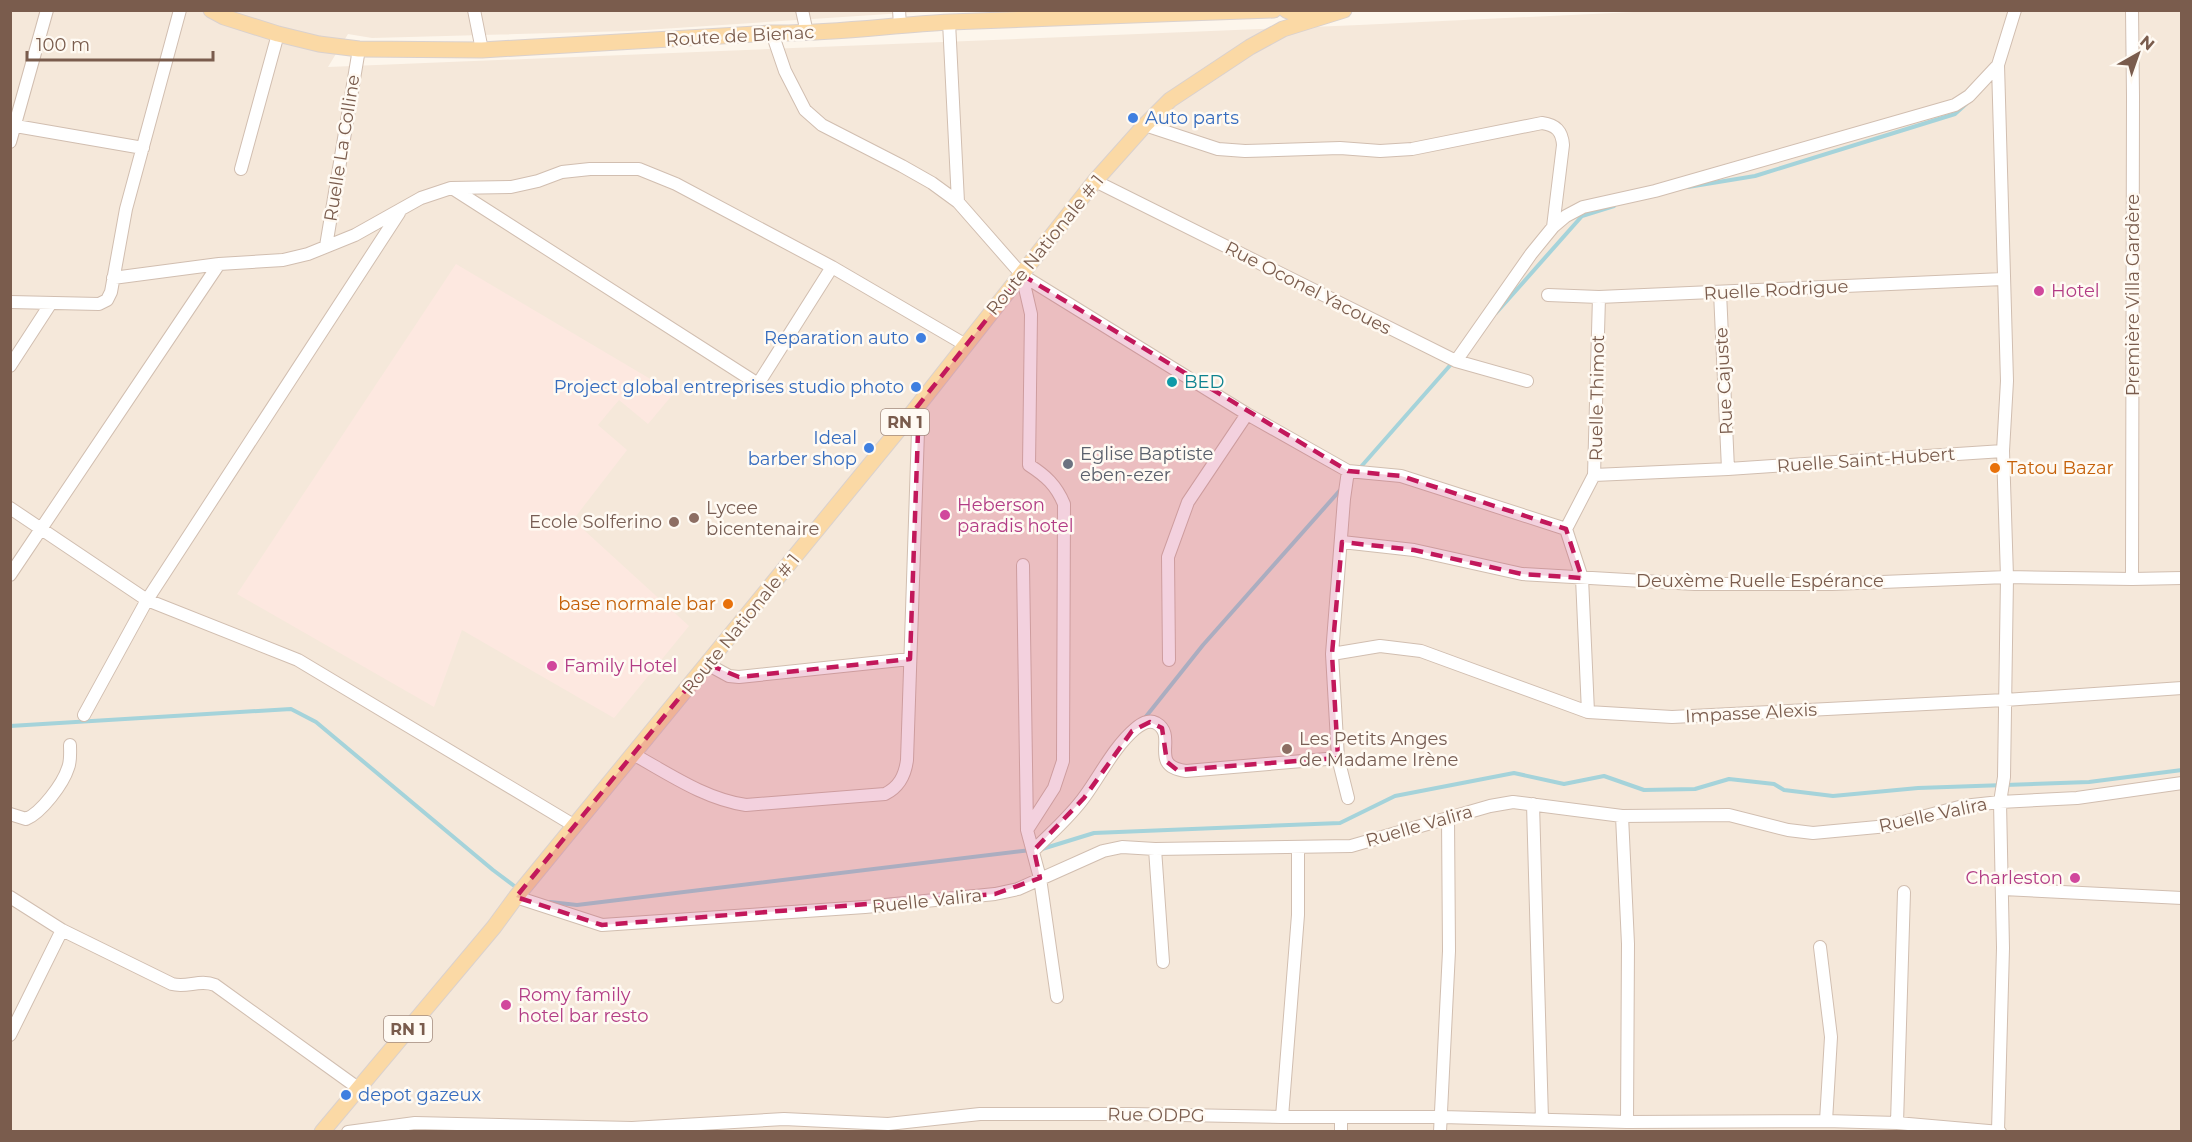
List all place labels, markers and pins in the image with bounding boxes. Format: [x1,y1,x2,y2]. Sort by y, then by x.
place label: Auto parts [1145,107,1239,129]
marker: Auto parts [1126,111,1140,125]
place label: Hotel [2051,280,2100,302]
marker: Hotel [2032,284,2046,298]
place label: Reparation auto [764,327,909,349]
marker: Reparation auto [914,331,928,345]
place label: BED [1184,371,1224,393]
marker: BED [1165,375,1179,389]
place label: Project global entreprises studio photo [554,376,904,398]
marker: Project global entreprises studio photo [909,380,923,394]
place label: Ideal barber shop [748,427,857,470]
marker: Ideal barber shop [862,441,876,455]
place label: Eglise Baptiste eben-ezer [1080,443,1214,486]
marker: Eglise Baptiste eben-ezer [1061,457,1075,471]
place label: Tatou Bazar [2007,457,2114,479]
marker: Tatou Bazar [1988,461,2002,475]
place label: Heberson paradis hotel [957,494,1074,537]
place label: Lycee bicentenaire [706,497,820,540]
marker: Heberson paradis hotel [938,508,952,522]
place label: Ecole Solferino [529,511,662,533]
marker: Lycee bicentenaire [687,511,701,525]
marker: Ecole Solferino [667,515,681,529]
place label: base normale bar [558,593,716,615]
marker: base normale bar [721,597,735,611]
place label: Family Hotel [564,655,677,677]
marker: Family Hotel [545,659,559,673]
place label: Les Petits Anges de Madame Irène [1299,728,1459,771]
marker: Les Petits Anges de Madame Irène [1280,742,1294,756]
place label: Charleston [1965,867,2063,889]
marker: Charleston [2068,871,2082,885]
place label: Romy family hotel bar resto [518,984,648,1027]
marker: Romy family hotel bar resto [499,998,513,1012]
place label: depot gazeux [358,1084,482,1106]
marker: depot gazeux [339,1088,353,1102]

